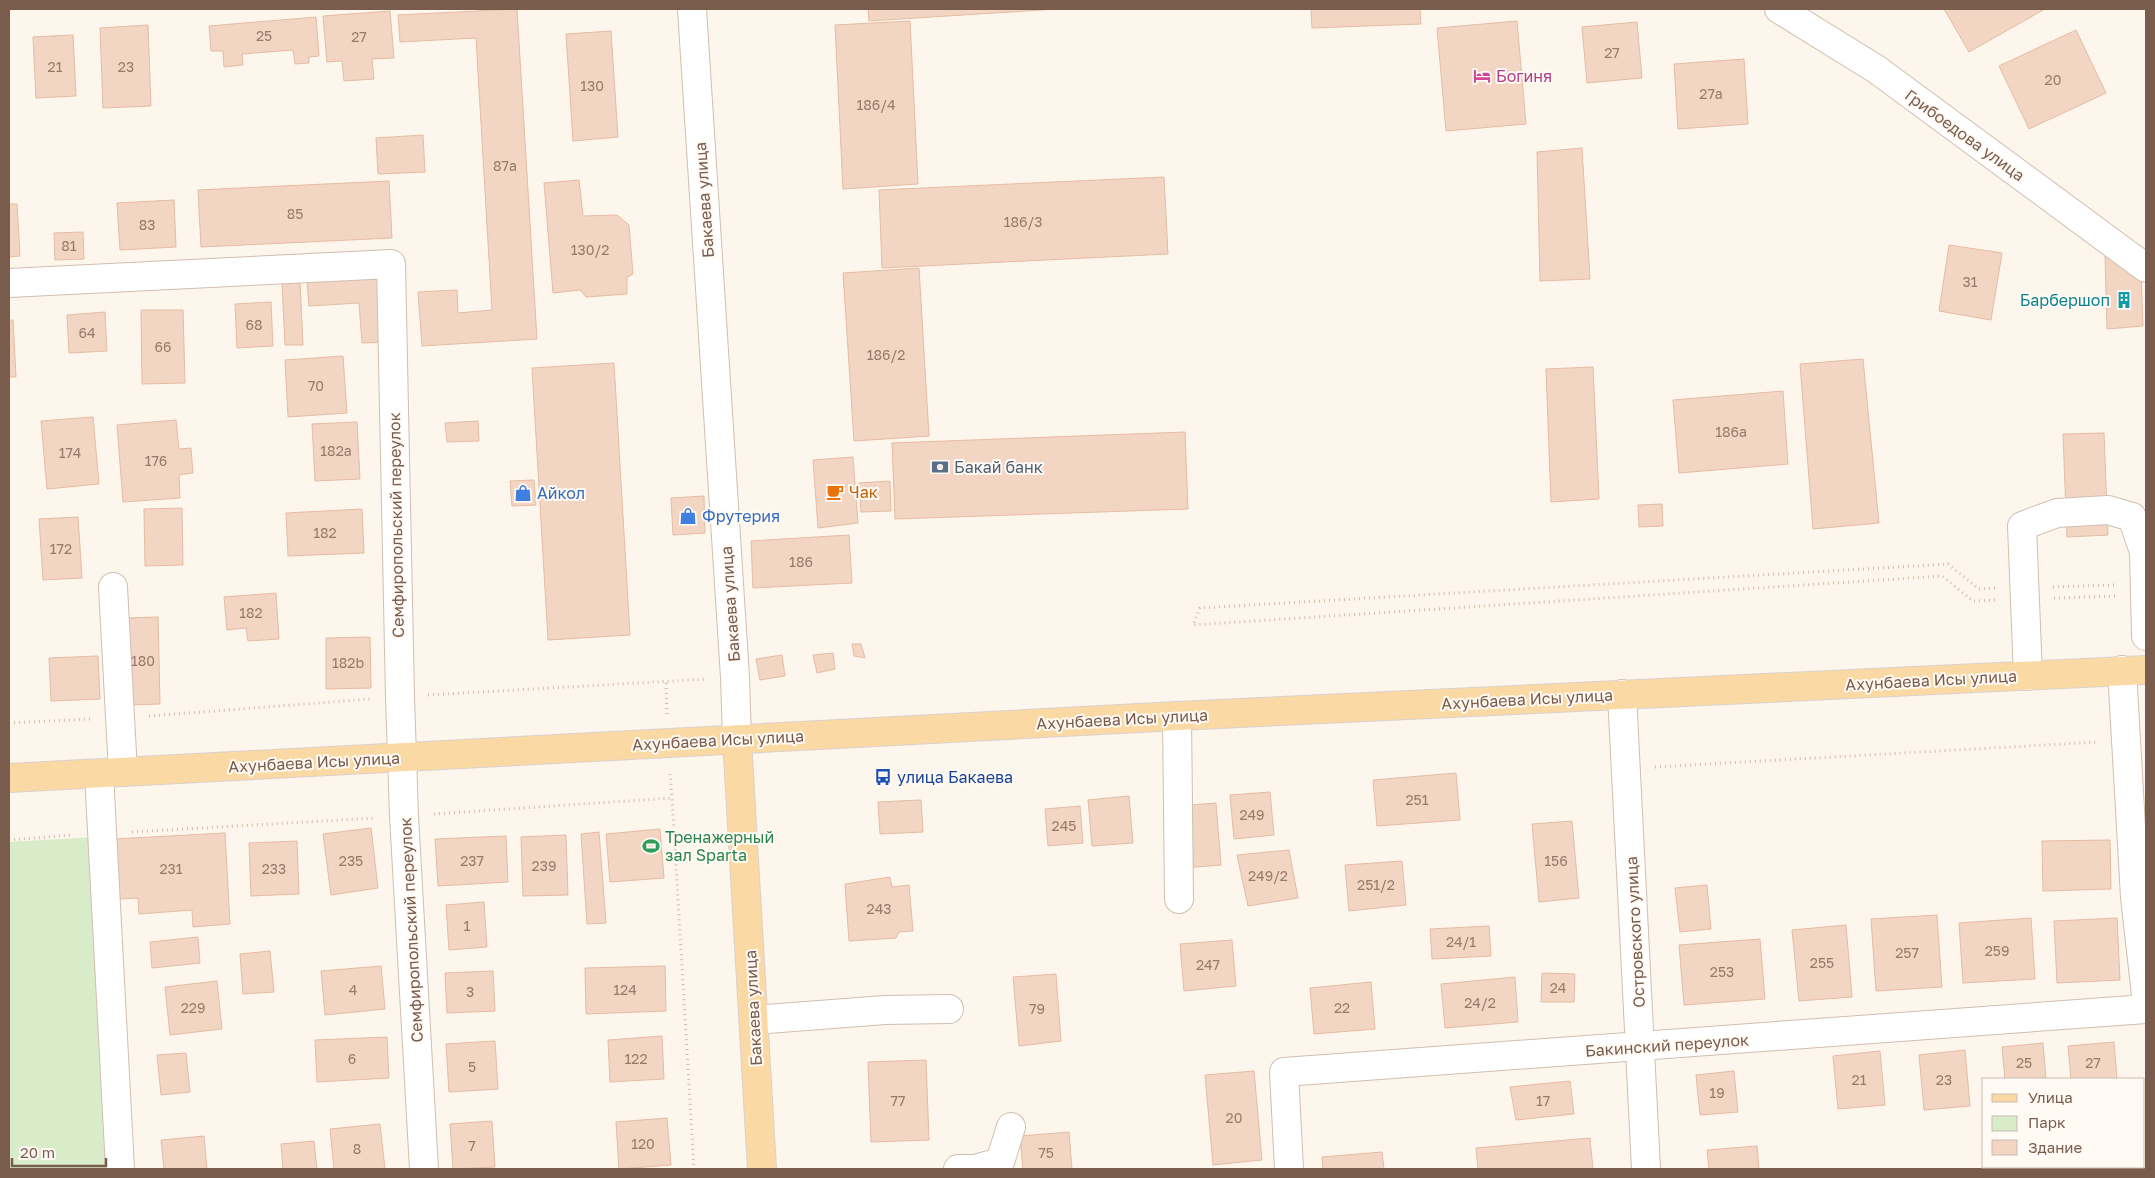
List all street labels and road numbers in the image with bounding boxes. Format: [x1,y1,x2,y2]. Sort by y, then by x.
street label: Грибоедова улица [1901,85,2029,185]
street label: Бакаева улица [690,141,718,259]
street label: Семфиропольский переулок [384,412,408,638]
street label: Бакаева улица [716,545,744,663]
street label: Ахунбаева Исы улица [1845,666,2017,694]
street label: Ахунбаева Исы улица [1441,685,1613,713]
street label: Ахунбаева Исы улица [1036,705,1208,733]
street label: Ахунбаева Исы улица [632,726,804,754]
street label: Ахунбаева Исы улица [228,748,400,776]
street label: Семфиропольский переулок [395,817,427,1043]
street label: Островского улица [1621,856,1649,1008]
street label: Бакаева улица [740,950,766,1066]
street label: Бакинский переулок [1584,1029,1750,1061]

